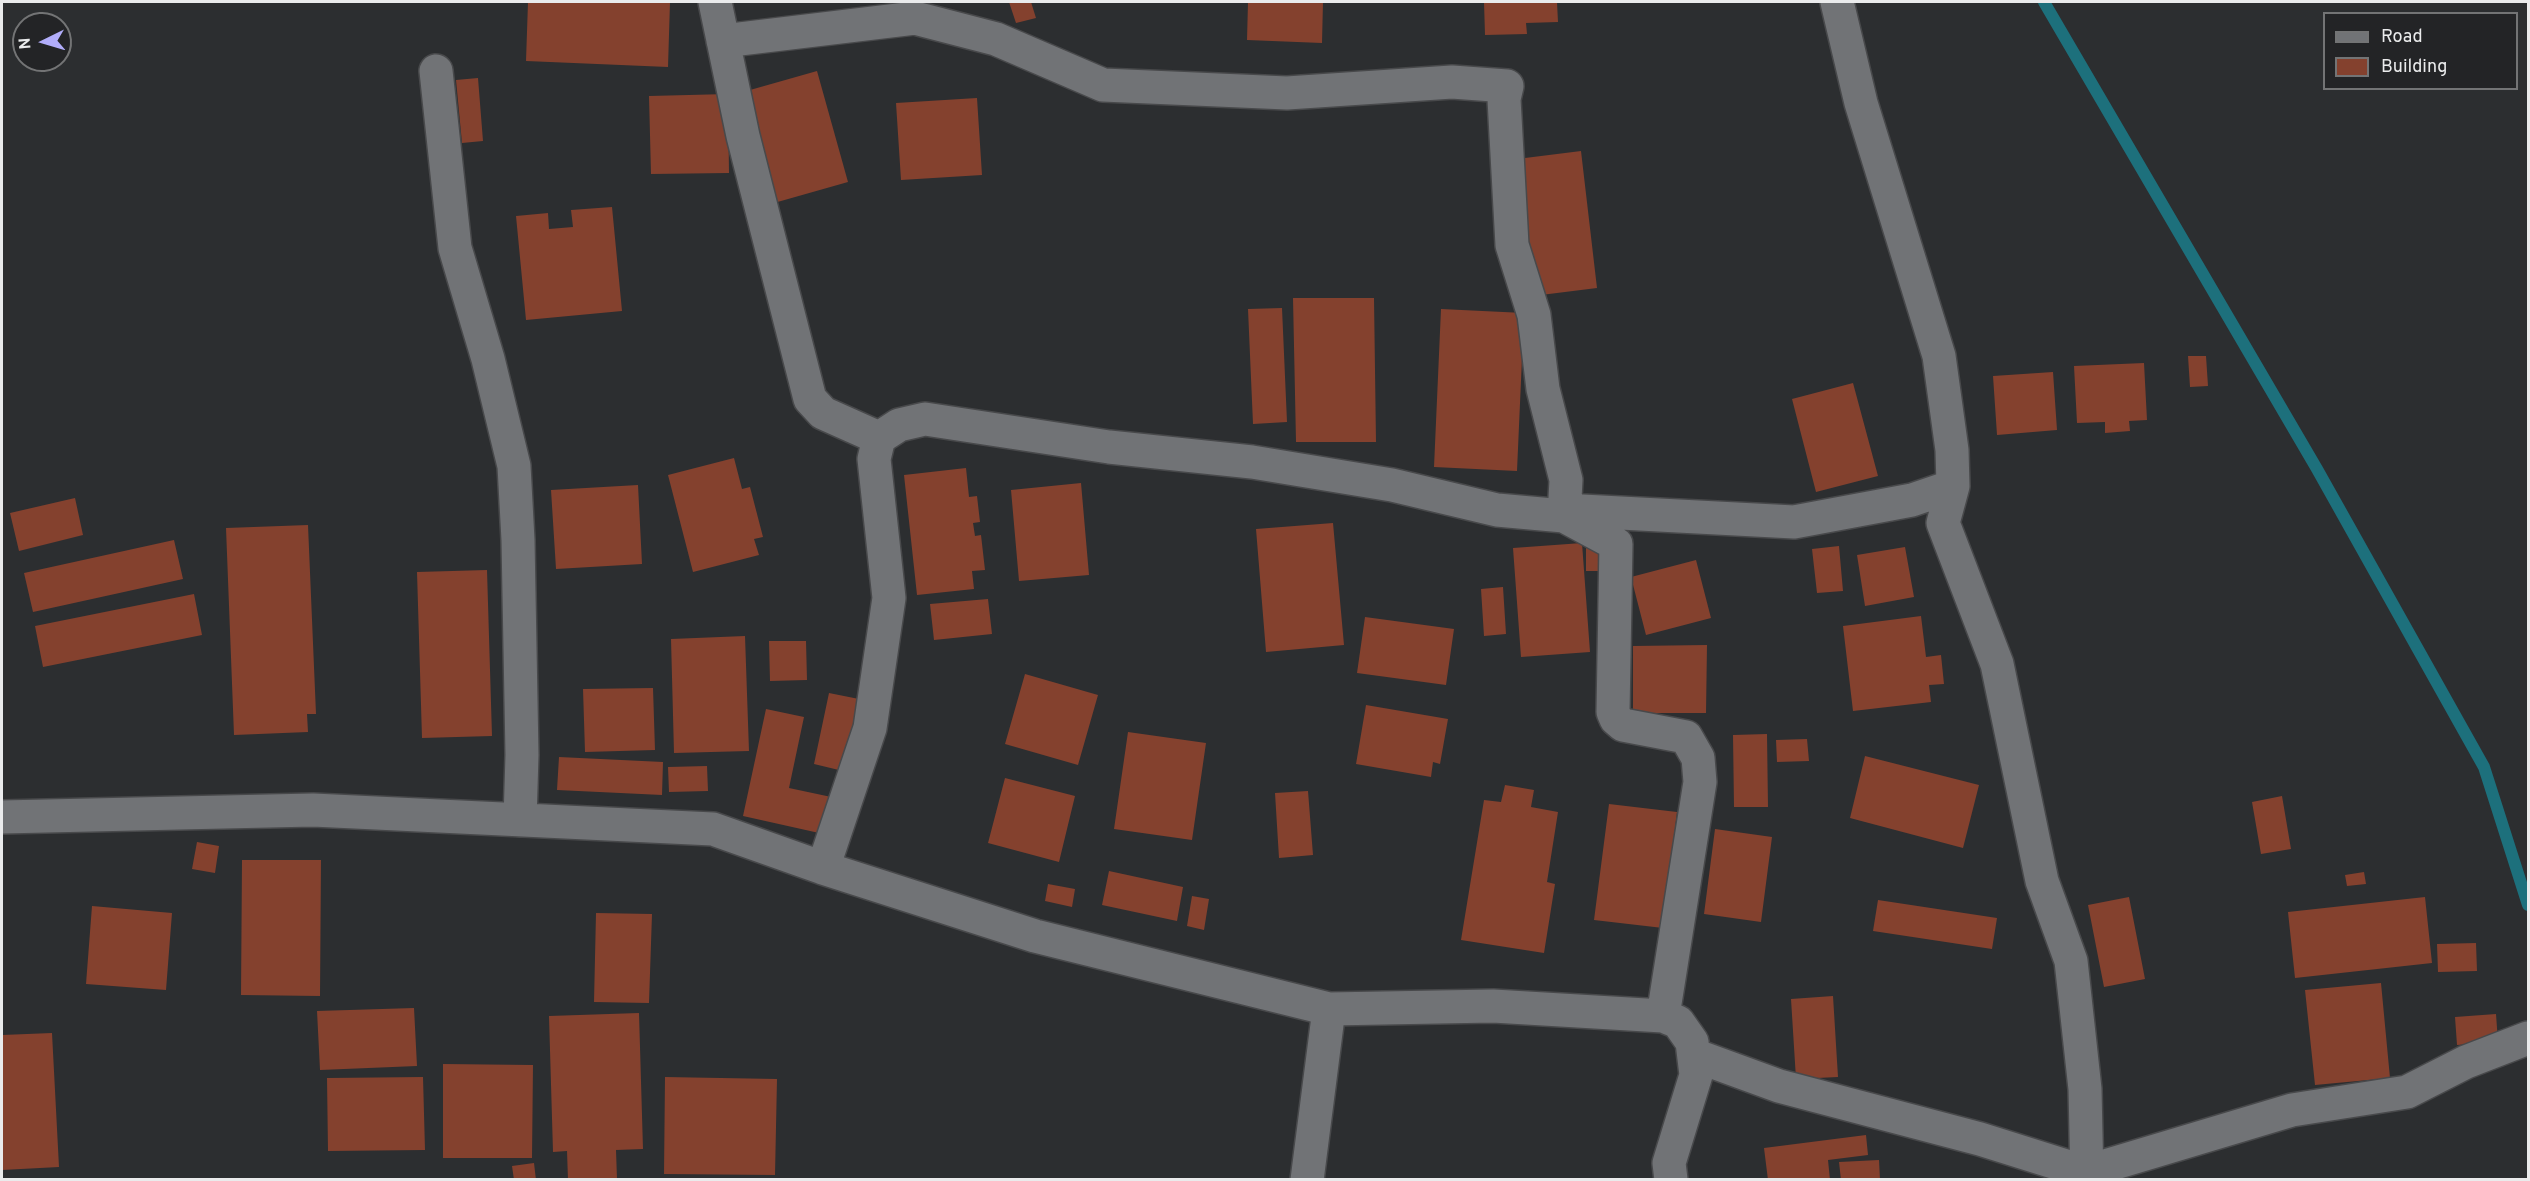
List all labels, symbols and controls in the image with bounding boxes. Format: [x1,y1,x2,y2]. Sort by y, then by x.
north arrow [12,12,72,72]
legend [2323,12,2518,90]
text: Road [2381,26,2423,49]
text: N [16,37,37,50]
text: Building [2381,56,2447,79]

